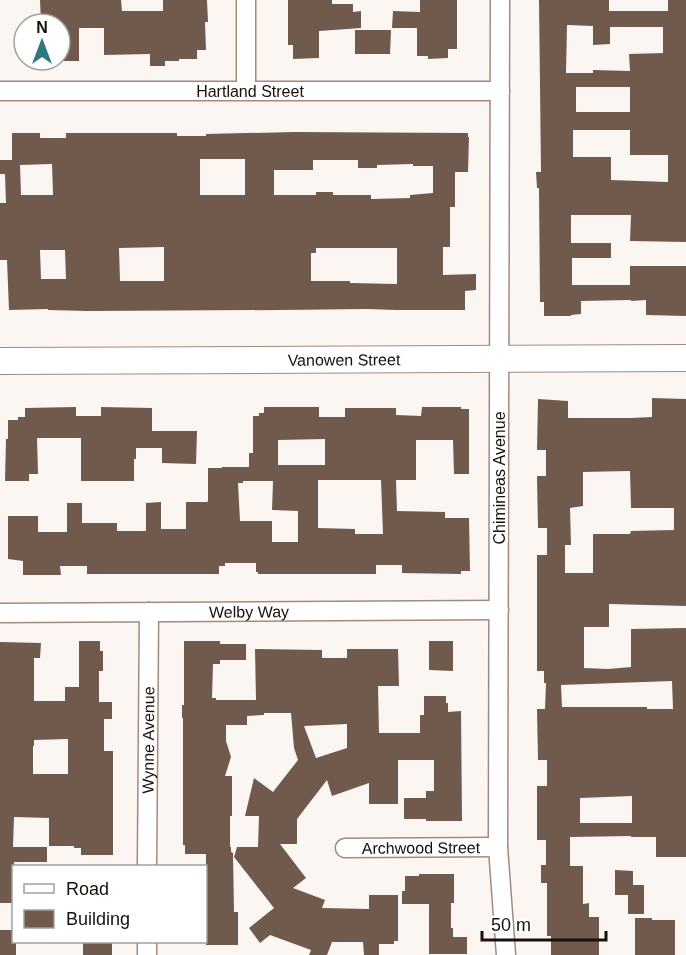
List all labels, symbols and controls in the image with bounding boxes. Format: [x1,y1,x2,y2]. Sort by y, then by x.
north arrow [12,12,72,72]
text: N [36,19,48,36]
street label: Hartland Street [196,83,304,100]
street label: Vanowen Street [288,351,401,368]
street label: Chimineas Avenue [491,411,508,545]
street label: Welby Way [209,603,289,620]
street label: Wynne Avenue [139,686,157,794]
street label: Archwood Street [362,839,481,856]
legend [12,865,207,943]
text: Road [66,879,109,899]
scale bar [482,904,606,942]
text: Building [66,909,130,929]
text: 50 m [491,915,531,935]

